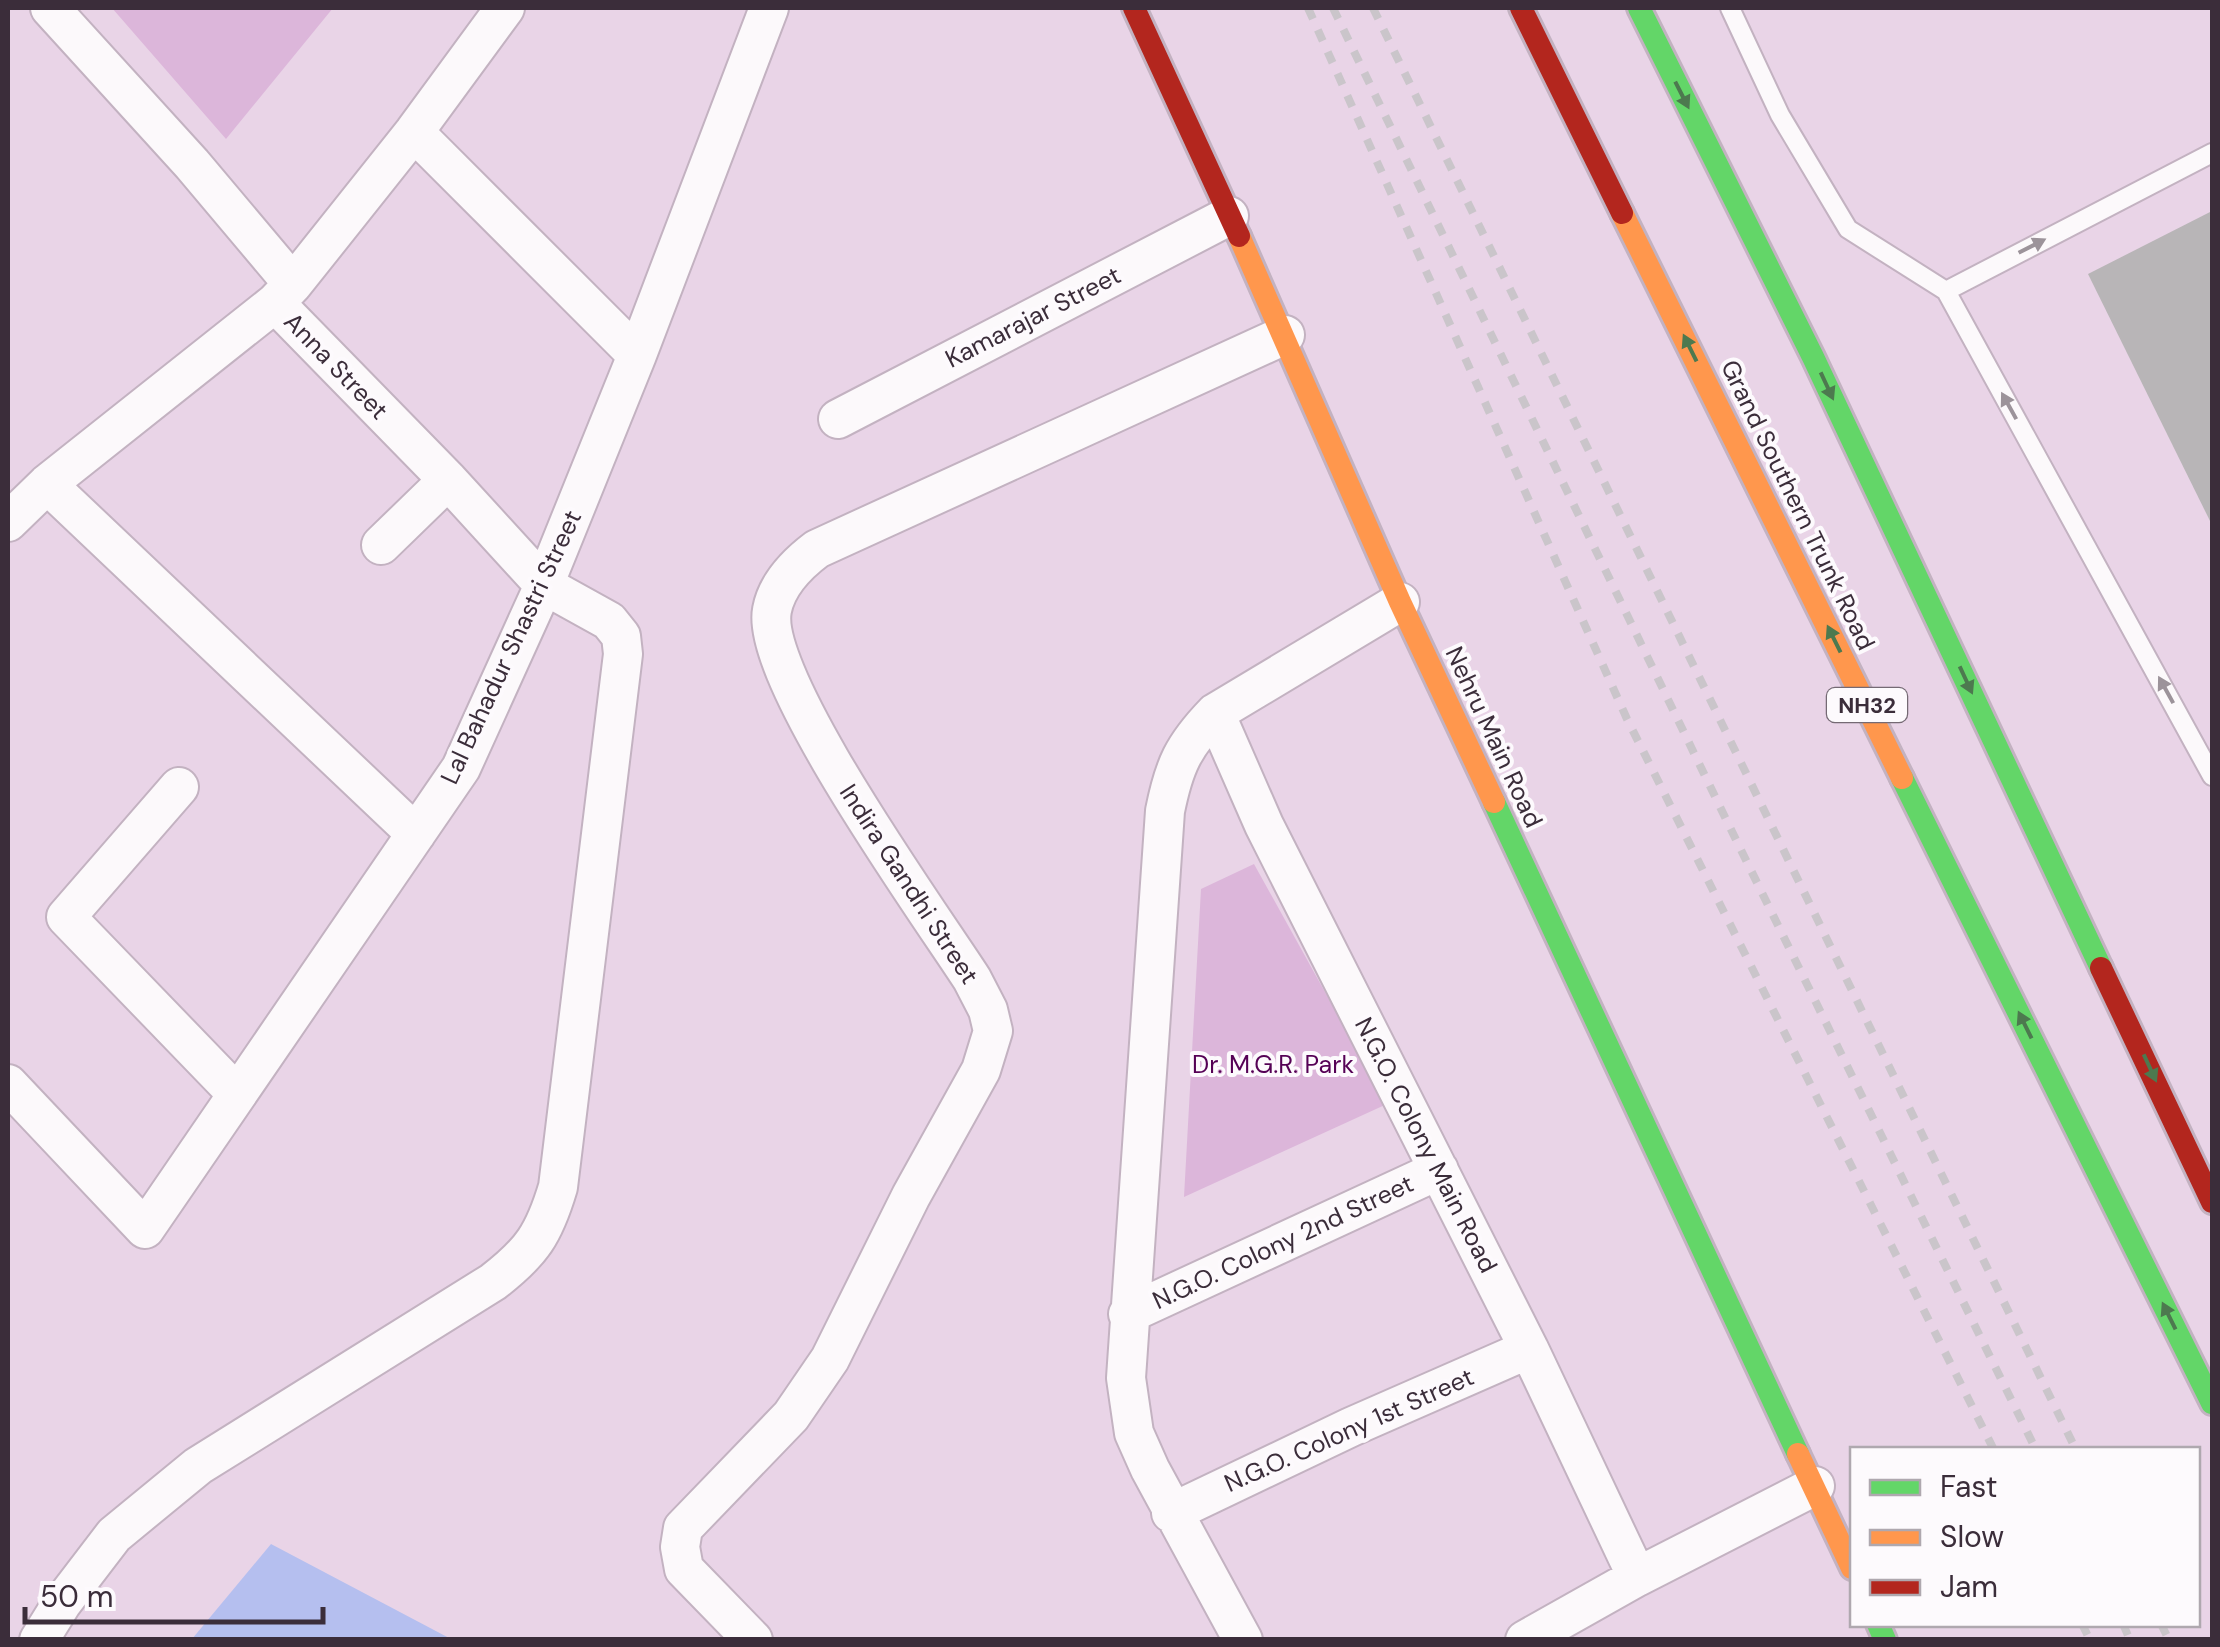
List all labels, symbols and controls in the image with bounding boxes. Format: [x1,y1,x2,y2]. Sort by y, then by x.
one-way arrow [1673,80,1690,109]
one-way arrow [2018,238,2047,255]
street label: Kamarajar Street [940,259,1126,375]
street label: Anna Street [277,305,395,427]
one-way arrow [1681,333,1698,362]
street label: Grand Southern Trunk Road [1713,355,1883,655]
one-way arrow [1819,371,1836,400]
one-way arrow [2000,391,2017,420]
street label: Lal Bahadur Shastri Street [433,505,589,789]
one-way arrow [1826,625,1843,654]
street label: Nehru Main Road [1438,641,1550,833]
one-way arrow [1957,665,1974,694]
one-way arrow [2157,676,2174,705]
road number: NH32 [1827,688,1907,722]
street label: Indira Gandhi Street [832,778,986,990]
one-way arrow [2017,1010,2034,1039]
street label: N.G.O. Colony Main Road [1347,1012,1505,1278]
park label: Dr. M.G.R. Park [1192,1048,1354,1081]
one-way arrow [2141,1054,2158,1083]
street label: N.G.O. Colony 2nd Street [1147,1167,1419,1317]
one-way arrow [2161,1301,2178,1330]
street label: N.G.O. Colony 1st Street [1219,1360,1479,1500]
legend [1850,1447,2200,1627]
text: Fast [1940,1467,1998,1506]
text: Slow [1940,1517,2004,1556]
scale bar [25,1562,322,1624]
text: Jam [1940,1567,1998,1606]
text: 50 m [40,1577,114,1616]

